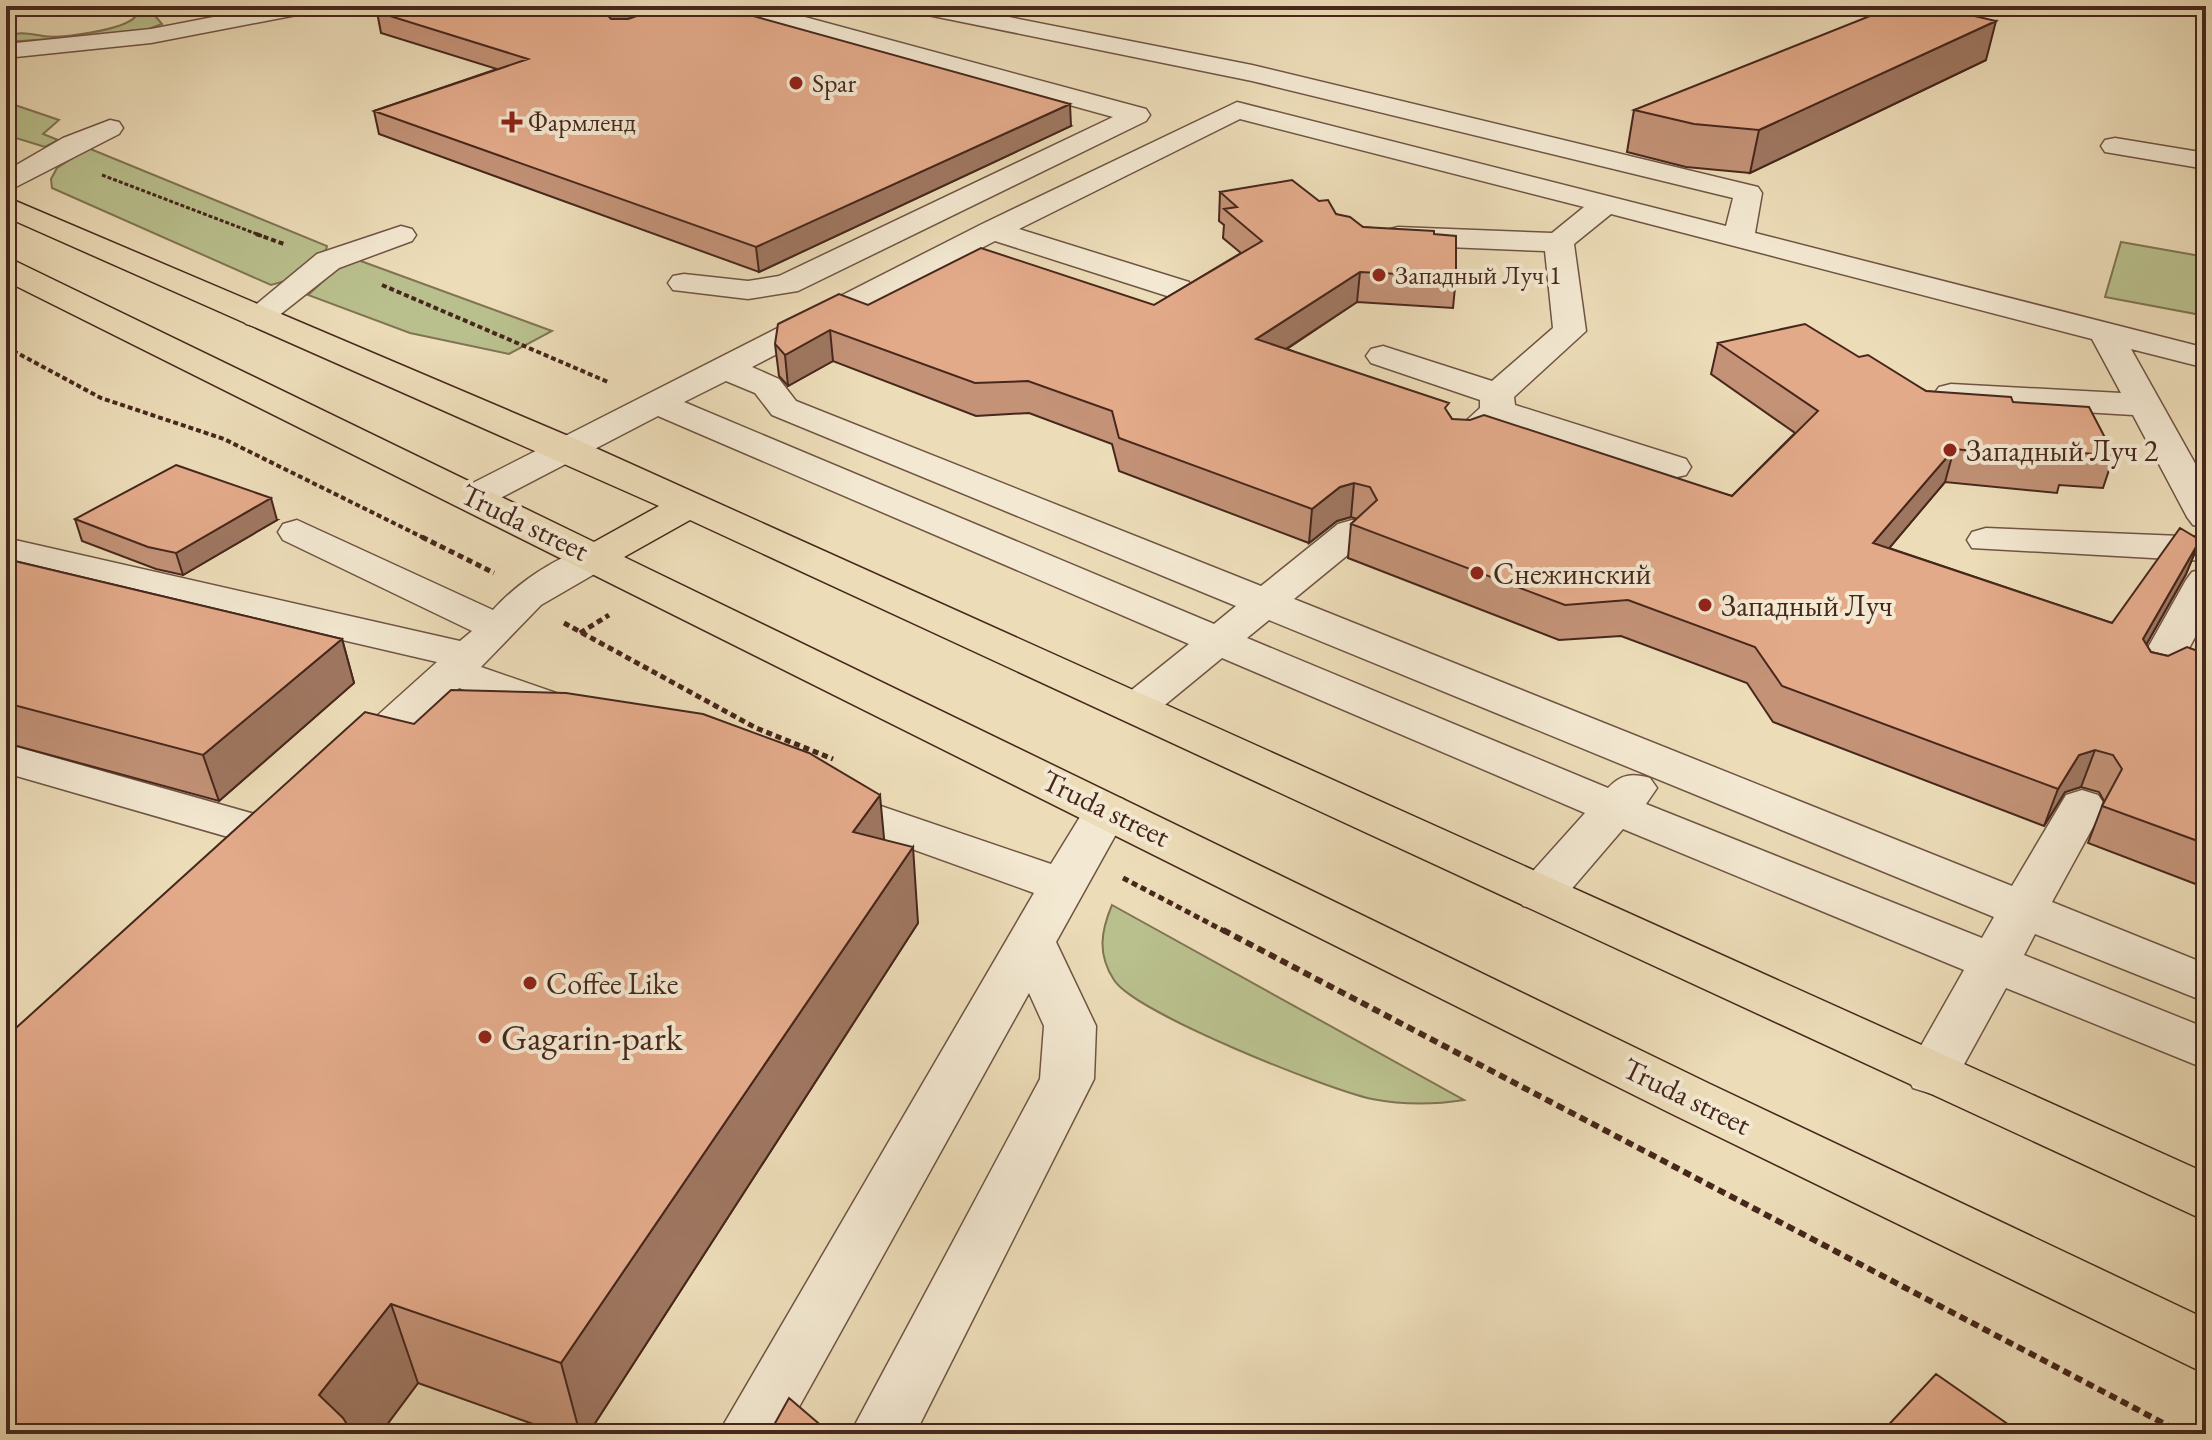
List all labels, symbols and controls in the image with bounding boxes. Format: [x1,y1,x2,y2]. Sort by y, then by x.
place label: Spar [812,66,856,100]
marker: Spar [787,74,805,92]
place label: Фармленд [528,105,636,139]
marker: Фармленд [503,113,521,131]
place label: Западный Луч 1 [1395,258,1561,292]
marker: Западный Луч 1 [1370,266,1388,284]
place label: Западный Луч 2 [1966,431,2159,470]
marker: Западный Луч 2 [1941,441,1959,459]
street label: Truda street [455,474,596,570]
place label: Снежинский [1493,554,1652,593]
marker: Снежинский [1468,564,1486,582]
place label: Западный Луч [1721,586,1893,625]
marker: Западный Луч [1696,596,1714,614]
street label: Truda street [1036,760,1177,856]
place label: Coffee Like [546,964,678,1003]
marker: Coffee Like [521,974,539,992]
place label: Gagarin-park [501,1014,684,1061]
marker: Gagarin-park [476,1028,494,1046]
street label: Truda street [1617,1048,1758,1144]

